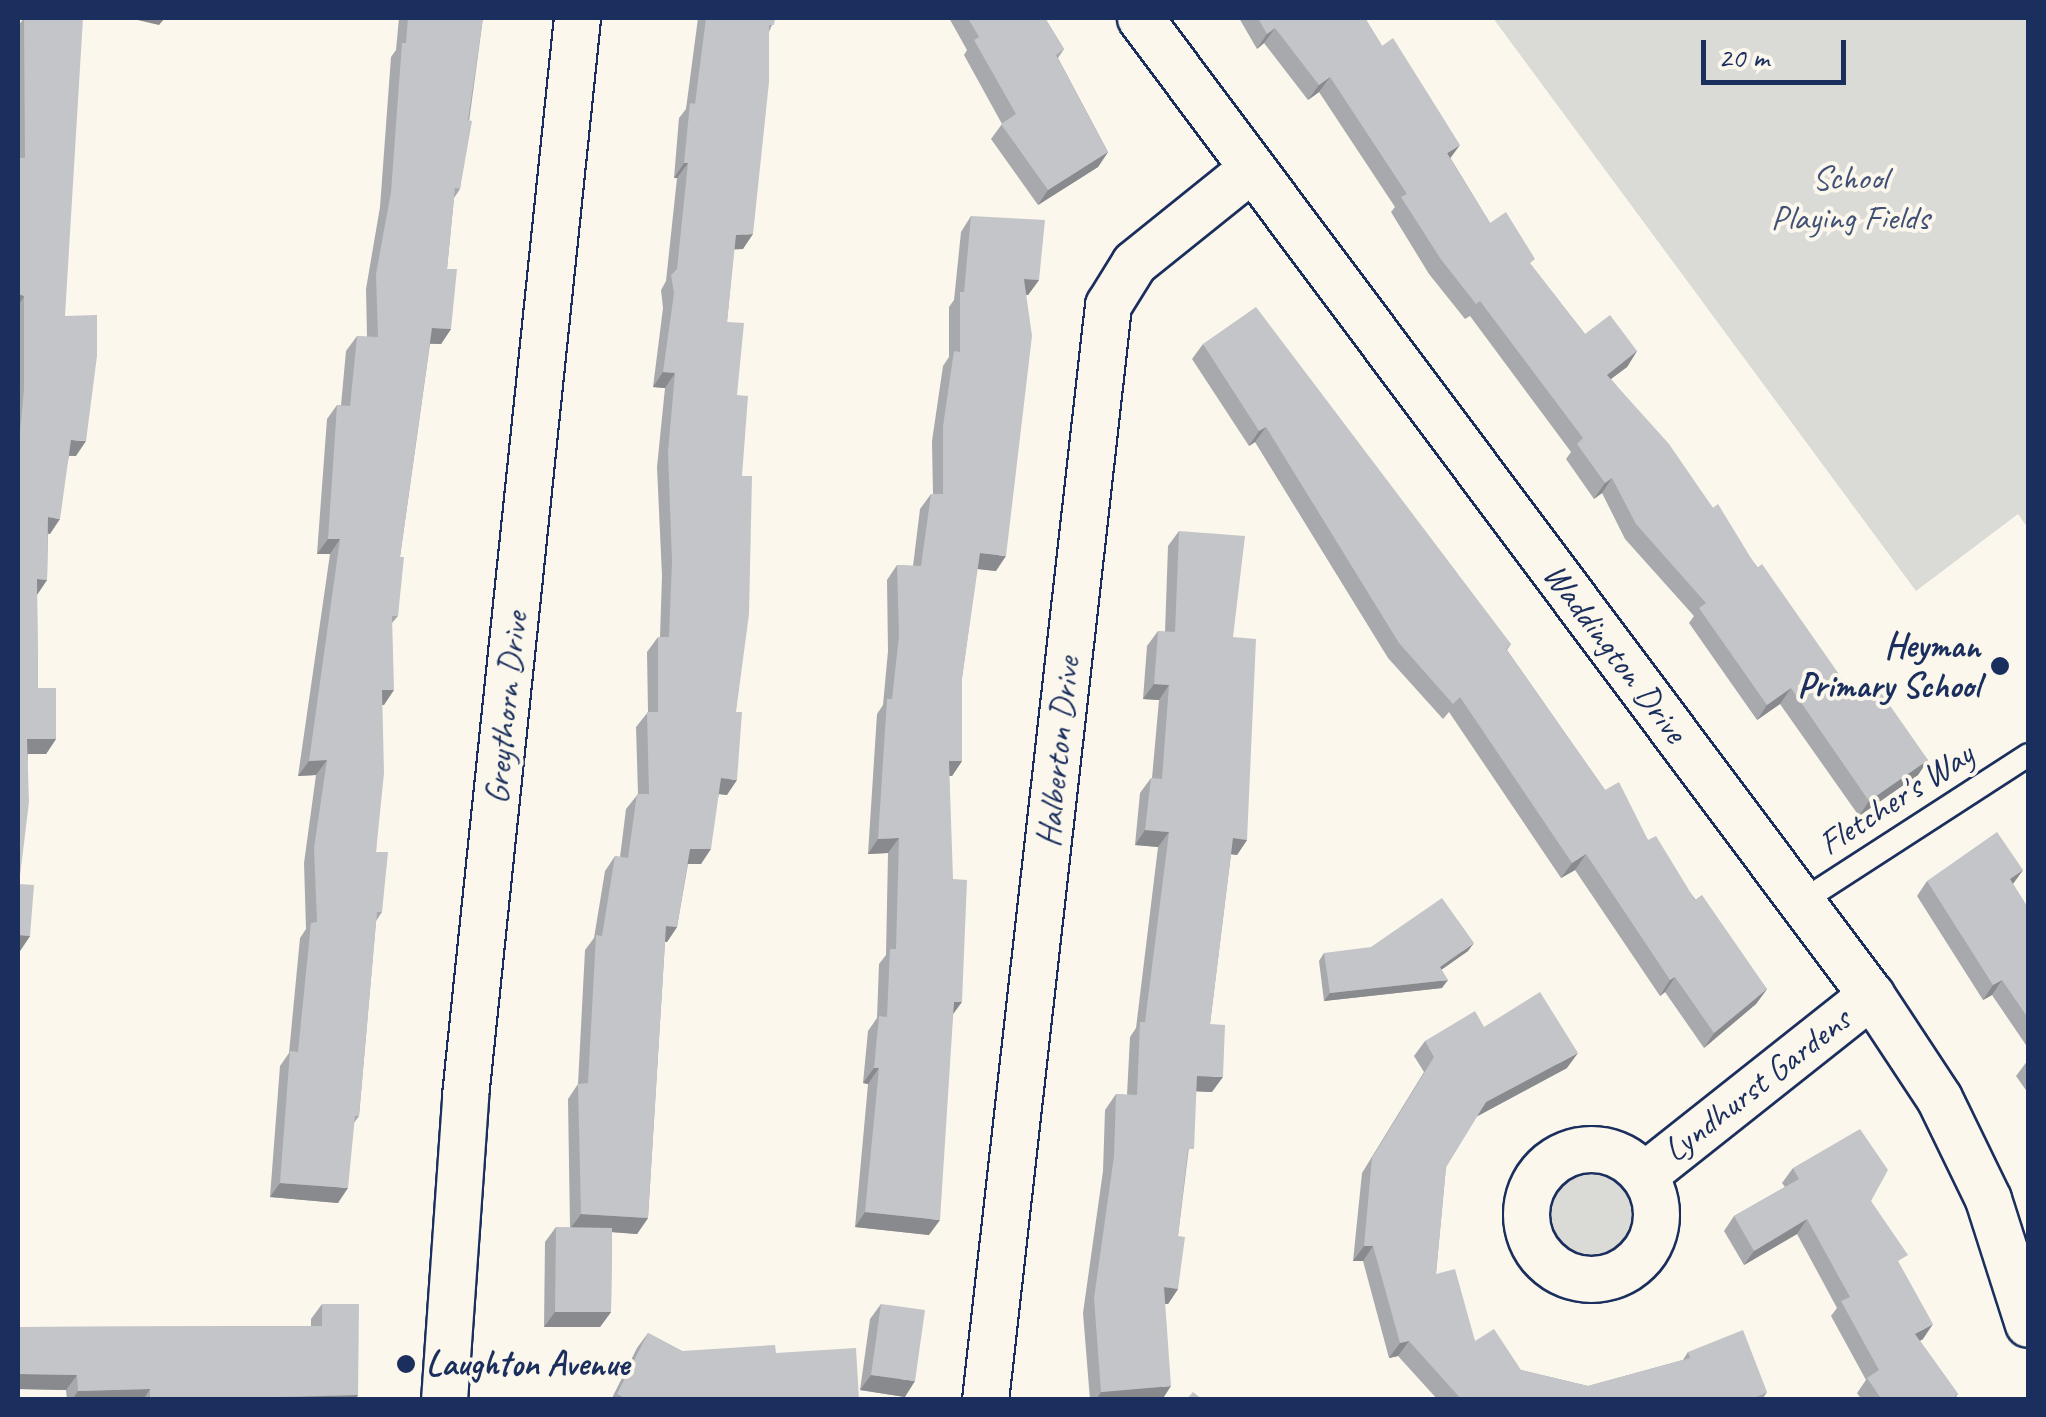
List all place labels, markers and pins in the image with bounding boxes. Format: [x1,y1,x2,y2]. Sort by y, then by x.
place label: Heyman Primary School [1798,625,1980,707]
marker: Heyman Primary School [1989,655,2011,677]
place label: Laughton Avenue [426,1343,629,1385]
marker: Laughton Avenue [395,1353,417,1375]

